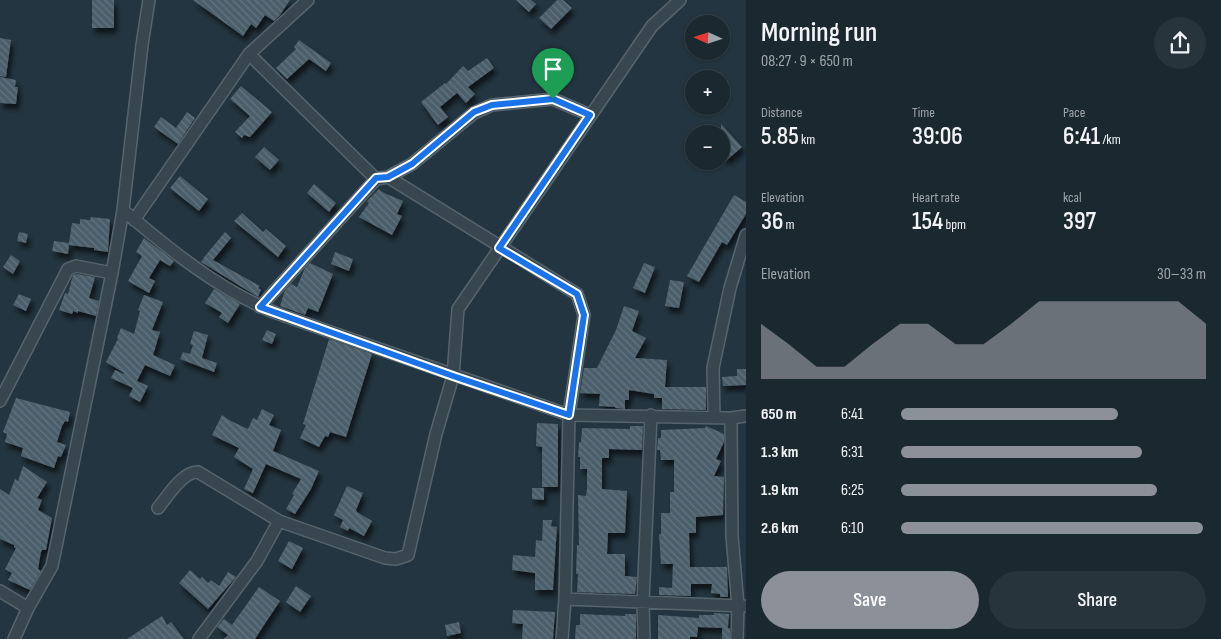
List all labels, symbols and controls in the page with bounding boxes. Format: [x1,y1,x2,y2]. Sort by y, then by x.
north arrow [685,15,730,60]
map controls [685,15,730,170]
text: Morning run [761,16,877,49]
button: share [1154,17,1206,69]
pin [532,48,574,99]
text: 08:27 · 9 × 650 m [761,52,853,71]
icon: arrive [539,55,567,83]
button: + [685,70,730,115]
text: Distance [761,104,802,121]
text: Time [912,104,935,121]
text: Pace [1063,104,1085,121]
text: 5.85 [761,121,799,152]
text: 39:06 [912,121,963,152]
text: 6:41 [1063,121,1100,152]
button: − [685,125,730,170]
text: km [799,131,815,148]
text: /km [1100,131,1121,148]
text: Elevation [761,189,804,206]
text: Heart rate [912,189,960,206]
text: kcal [1063,189,1082,206]
text: 36 [761,206,783,237]
text: 154 [912,206,943,237]
text: 397 [1063,206,1096,237]
text: m [783,216,795,233]
text: bpm [943,216,966,233]
text: Elevation [761,265,810,284]
text: 30–33 m [1157,265,1206,284]
text: 650 m [761,405,796,424]
text: 6:41 [841,405,863,424]
text: 1.3 km [761,443,798,462]
text: 6:31 [841,443,863,462]
text: 1.9 km [761,481,799,500]
text: 6:25 [841,481,864,500]
text: 2.6 km [761,519,799,538]
text: 6:10 [841,519,864,538]
button: Save [761,571,979,629]
button: Share [989,571,1206,629]

